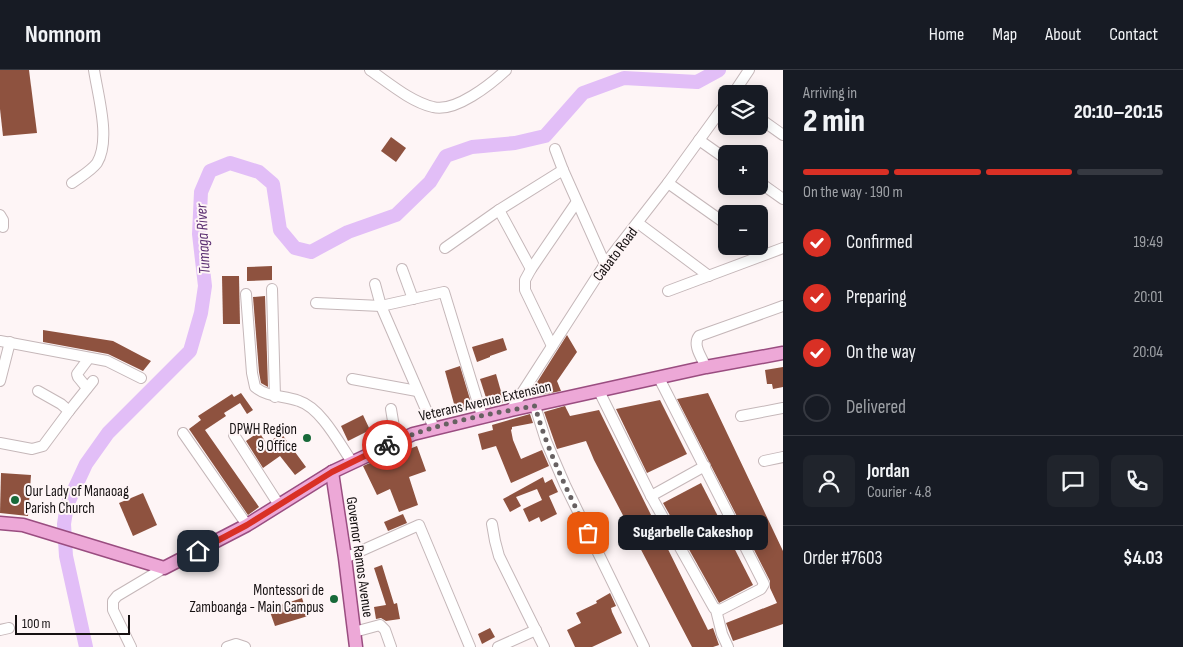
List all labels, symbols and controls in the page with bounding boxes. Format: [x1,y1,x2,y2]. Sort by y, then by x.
text: Nomnom [25,20,101,49]
text: Home [929,24,964,45]
text: Map [992,24,1017,45]
text: About [1045,24,1081,45]
text: Contact [1109,24,1158,45]
text: Arriving in [803,84,857,103]
map controls [718,85,768,255]
button: layers [718,85,768,135]
text: 20:10–20:15 [1074,101,1163,124]
text: 2 min [803,102,865,141]
button: + [718,145,768,195]
text: On the way · 190 m [803,183,903,202]
water label: Tumaga River [192,203,215,275]
button: − [718,205,768,255]
street label: Cabato Road [589,223,642,285]
icon: check [803,229,831,257]
text: Confirmed [846,231,913,254]
text: 19:49 [1133,233,1163,252]
icon: check [803,284,831,312]
text: Preparing [846,286,907,309]
text: 20:01 [1134,288,1163,307]
icon: check [803,339,831,367]
text: On the way [846,341,916,364]
text: 20:04 [1133,343,1163,362]
street label: Veterans Avenue Extension [417,377,553,426]
text: Delivered [846,396,906,419]
place label: DPWH Region 9 Office [229,420,297,456]
courier [362,420,412,470]
icon: bike [373,431,401,459]
marker: DPWH Region 9 Office [301,432,313,444]
button: person [803,455,855,507]
button: chat [1047,455,1099,507]
button: phone [1111,455,1163,507]
text: Jordan [867,460,910,483]
place label: Our Lady of Manaoag Parish Church [25,482,129,518]
text: Courier · 4.8 [867,483,931,502]
marker: Our Lady of Manaoag Parish Church [9,494,21,506]
street label: Governor Ramos Avenue [342,495,377,619]
pin [567,512,609,554]
callout: Sugarbelle Cakeshop [618,516,768,550]
icon: bag [574,519,602,547]
text: Sugarbelle Cakeshop [633,523,753,542]
pin [177,530,219,572]
icon: home [184,537,212,565]
text: Order #7603 [803,547,883,570]
text: $4.03 [1123,547,1163,570]
place label: Montessori de Zamboanga - Main Campus [189,581,324,617]
marker: Montessori de Zamboanga - Main Campus [328,593,340,605]
scale bar [15,612,130,635]
text: 100 m [22,615,51,632]

